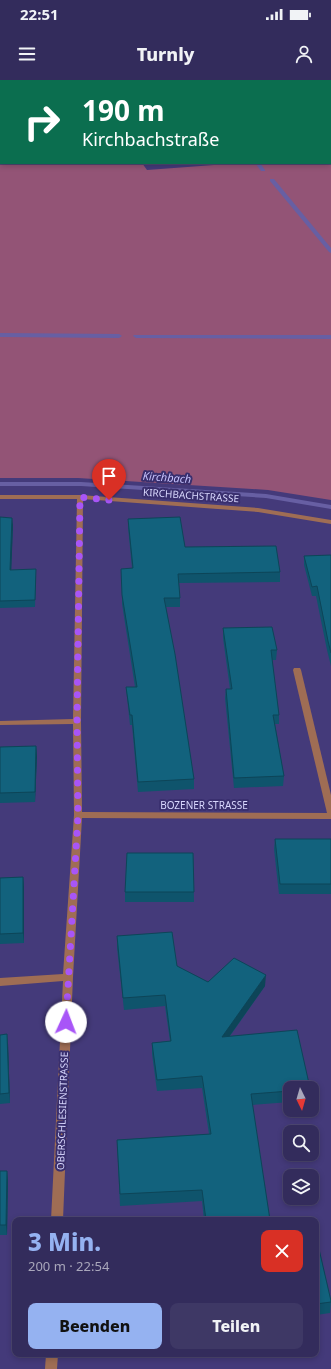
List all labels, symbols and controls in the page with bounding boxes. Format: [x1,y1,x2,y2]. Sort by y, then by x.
text: 22:51 [20,4,59,24]
text: Turnly [137,42,194,66]
icon: menu [16,43,38,65]
icon: person [293,43,315,65]
text: 190 m [82,91,165,129]
icon: right [16,96,68,148]
text: Kirchbachstraße [82,127,219,151]
pin [92,459,126,500]
icon: arrive [98,465,120,487]
water label: Kirchbach [142,468,192,486]
street label: KIRCHBACHSTRASSE [143,485,239,505]
street label: BOZENER STRASSE [160,798,248,812]
position arrow [45,1001,87,1043]
street label: OBERSCHLESIENSTRASSE [53,1052,71,1170]
north arrow [283,1081,319,1117]
map controls [283,1081,319,1205]
button: search [283,1125,319,1161]
button: layers [283,1169,319,1205]
text: 3 Min. [28,1225,101,1258]
button: close [261,1230,303,1272]
text: 200 m · 22:54 [28,1257,109,1275]
button: Beenden [28,1303,162,1349]
button: Teilen [170,1303,303,1349]

